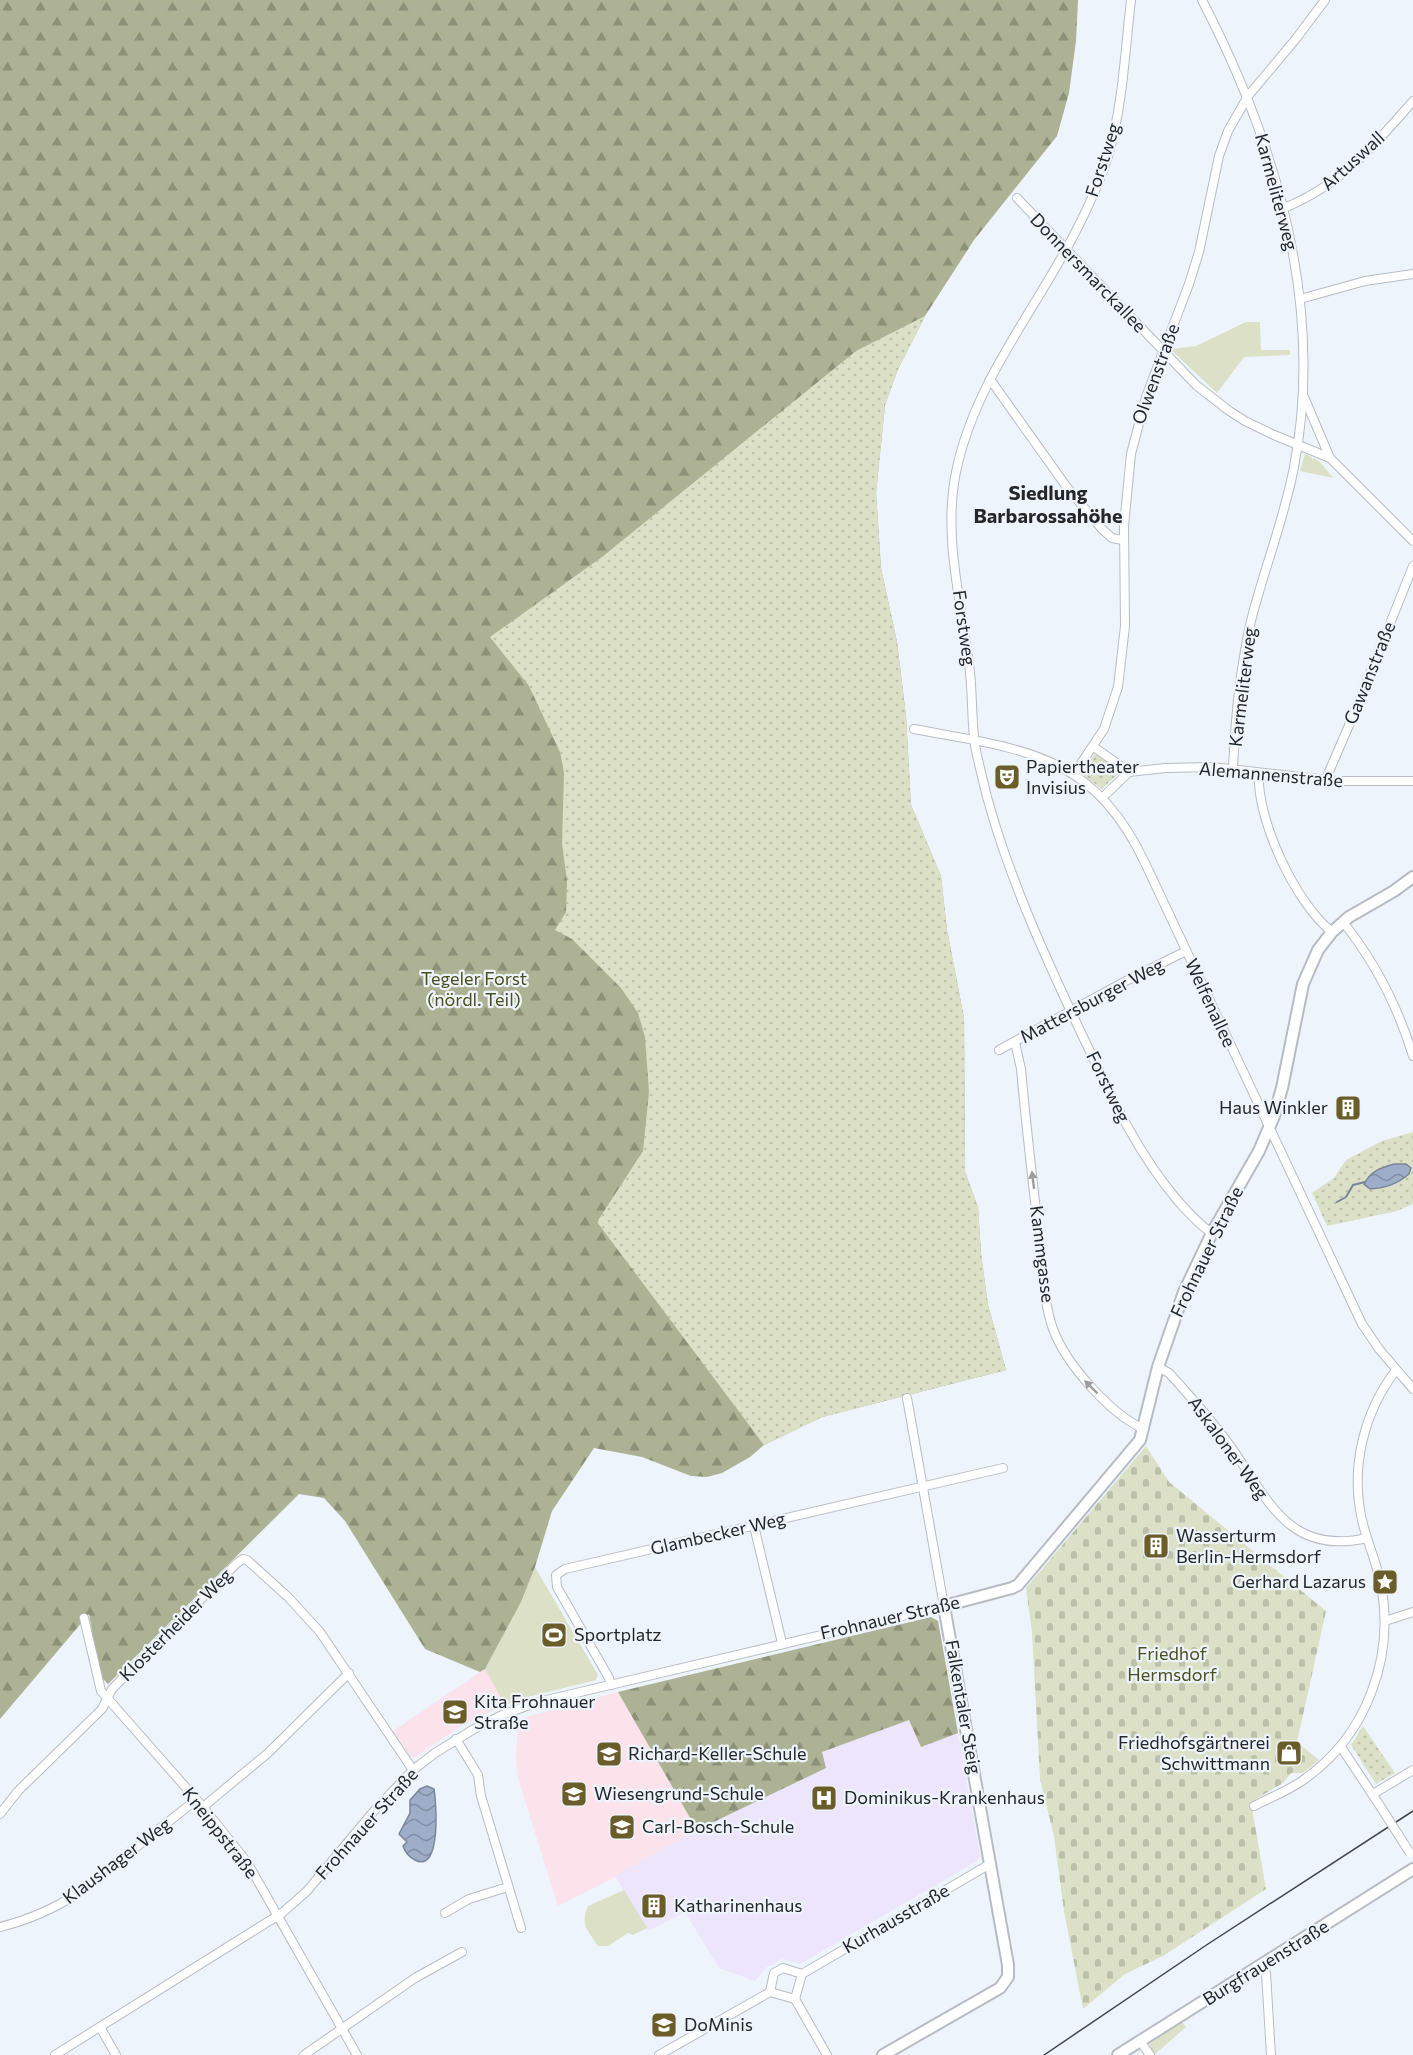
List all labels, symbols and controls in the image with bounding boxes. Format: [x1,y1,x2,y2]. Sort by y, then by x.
street label: Forstweg [1080,120,1124,199]
street label: Artuswall [1316,126,1389,194]
street label: Karmeliterweg [1251,131,1303,253]
street label: Donnersmarckallee [1026,208,1151,337]
street label: Olwenstraße [1127,320,1183,427]
district label: Siedlung Barbarossahöhe [974,480,1122,527]
street label: Forstweg [949,588,981,667]
street label: Gawanstraße [1339,618,1400,727]
street label: Karmeliterweg [1224,626,1260,748]
place label: Papiertheater Invisius [1026,755,1139,798]
street label: Alemannenstraße [1198,757,1344,791]
theatre icon: Papiertheater Invisius [992,762,1022,792]
street label: Mattersburger Weg [1016,953,1167,1047]
street label: Welfenallee [1181,955,1241,1050]
park label: Tegeler Forst (nördl. Teil) [421,967,527,1010]
street label: Forstweg [1082,1047,1136,1126]
building icon: Haus Winkler [1333,1093,1363,1123]
place label: Haus Winkler [1219,1096,1328,1118]
one-way arrow [1028,1171,1037,1190]
street label: Frohnauer Straße [1165,1183,1247,1320]
street label: Kammgasse [1026,1204,1060,1304]
one-way arrow [1085,1380,1099,1394]
street label: Askaloner Weg [1184,1392,1274,1503]
street label: Glambecker Weg [648,1507,788,1559]
place label: Wasserturm Berlin-Hermsdorf [1176,1524,1322,1567]
building icon: Wasserturm Berlin-Hermsdorf [1141,1531,1171,1561]
street label: Klosterheider Weg [114,1563,236,1685]
place icon: Gerhard Lazarus [1370,1567,1400,1597]
place label: Gerhard Lazarus [1232,1570,1366,1592]
street label: Frohnauer Straße [818,1590,962,1644]
sports icon: Sportplatz [539,1620,569,1650]
place label: Sportplatz [574,1623,662,1645]
street label: Falkentaler Steig [941,1638,987,1776]
park label: Friedhof Hermsdorf [1127,1642,1218,1685]
place label: Kita Frohnauer Straße [474,1690,595,1733]
school or university icon: Kita Frohnauer Straße [440,1697,470,1727]
place label: Friedhofsgärtnerei Schwittmann [1118,1731,1270,1774]
shop icon: Friedhofsgärtnerei Schwittmann [1274,1738,1304,1768]
school or university icon: Richard-Keller-Schule [594,1739,624,1769]
place label: Richard-Keller-Schule [628,1742,806,1764]
street label: Frohnauer Straße [310,1763,422,1884]
school or university icon: Wiesengrund-Schule [559,1779,589,1809]
street label: Kneippstraße [178,1782,263,1882]
place label: Wiesengrund-Schule [594,1782,764,1804]
hospital icon: Dominikus-Krankenhaus [809,1783,839,1813]
place label: Dominikus-Krankenhaus [844,1786,1045,1808]
street label: Klaushager Weg [58,1812,175,1908]
school or university icon: Carl-Bosch-Schule [607,1812,637,1842]
place label: Carl-Bosch-Schule [642,1815,794,1837]
street label: Kurhausstraße [838,1879,953,1958]
building icon: Katharinenhaus [639,1891,669,1921]
place label: Katharinenhaus [674,1894,803,1916]
street label: Burgfrauenstraße [1198,1915,1333,2010]
school or university icon: DoMinis [649,2010,679,2040]
place label: DoMinis [684,2013,753,2035]

